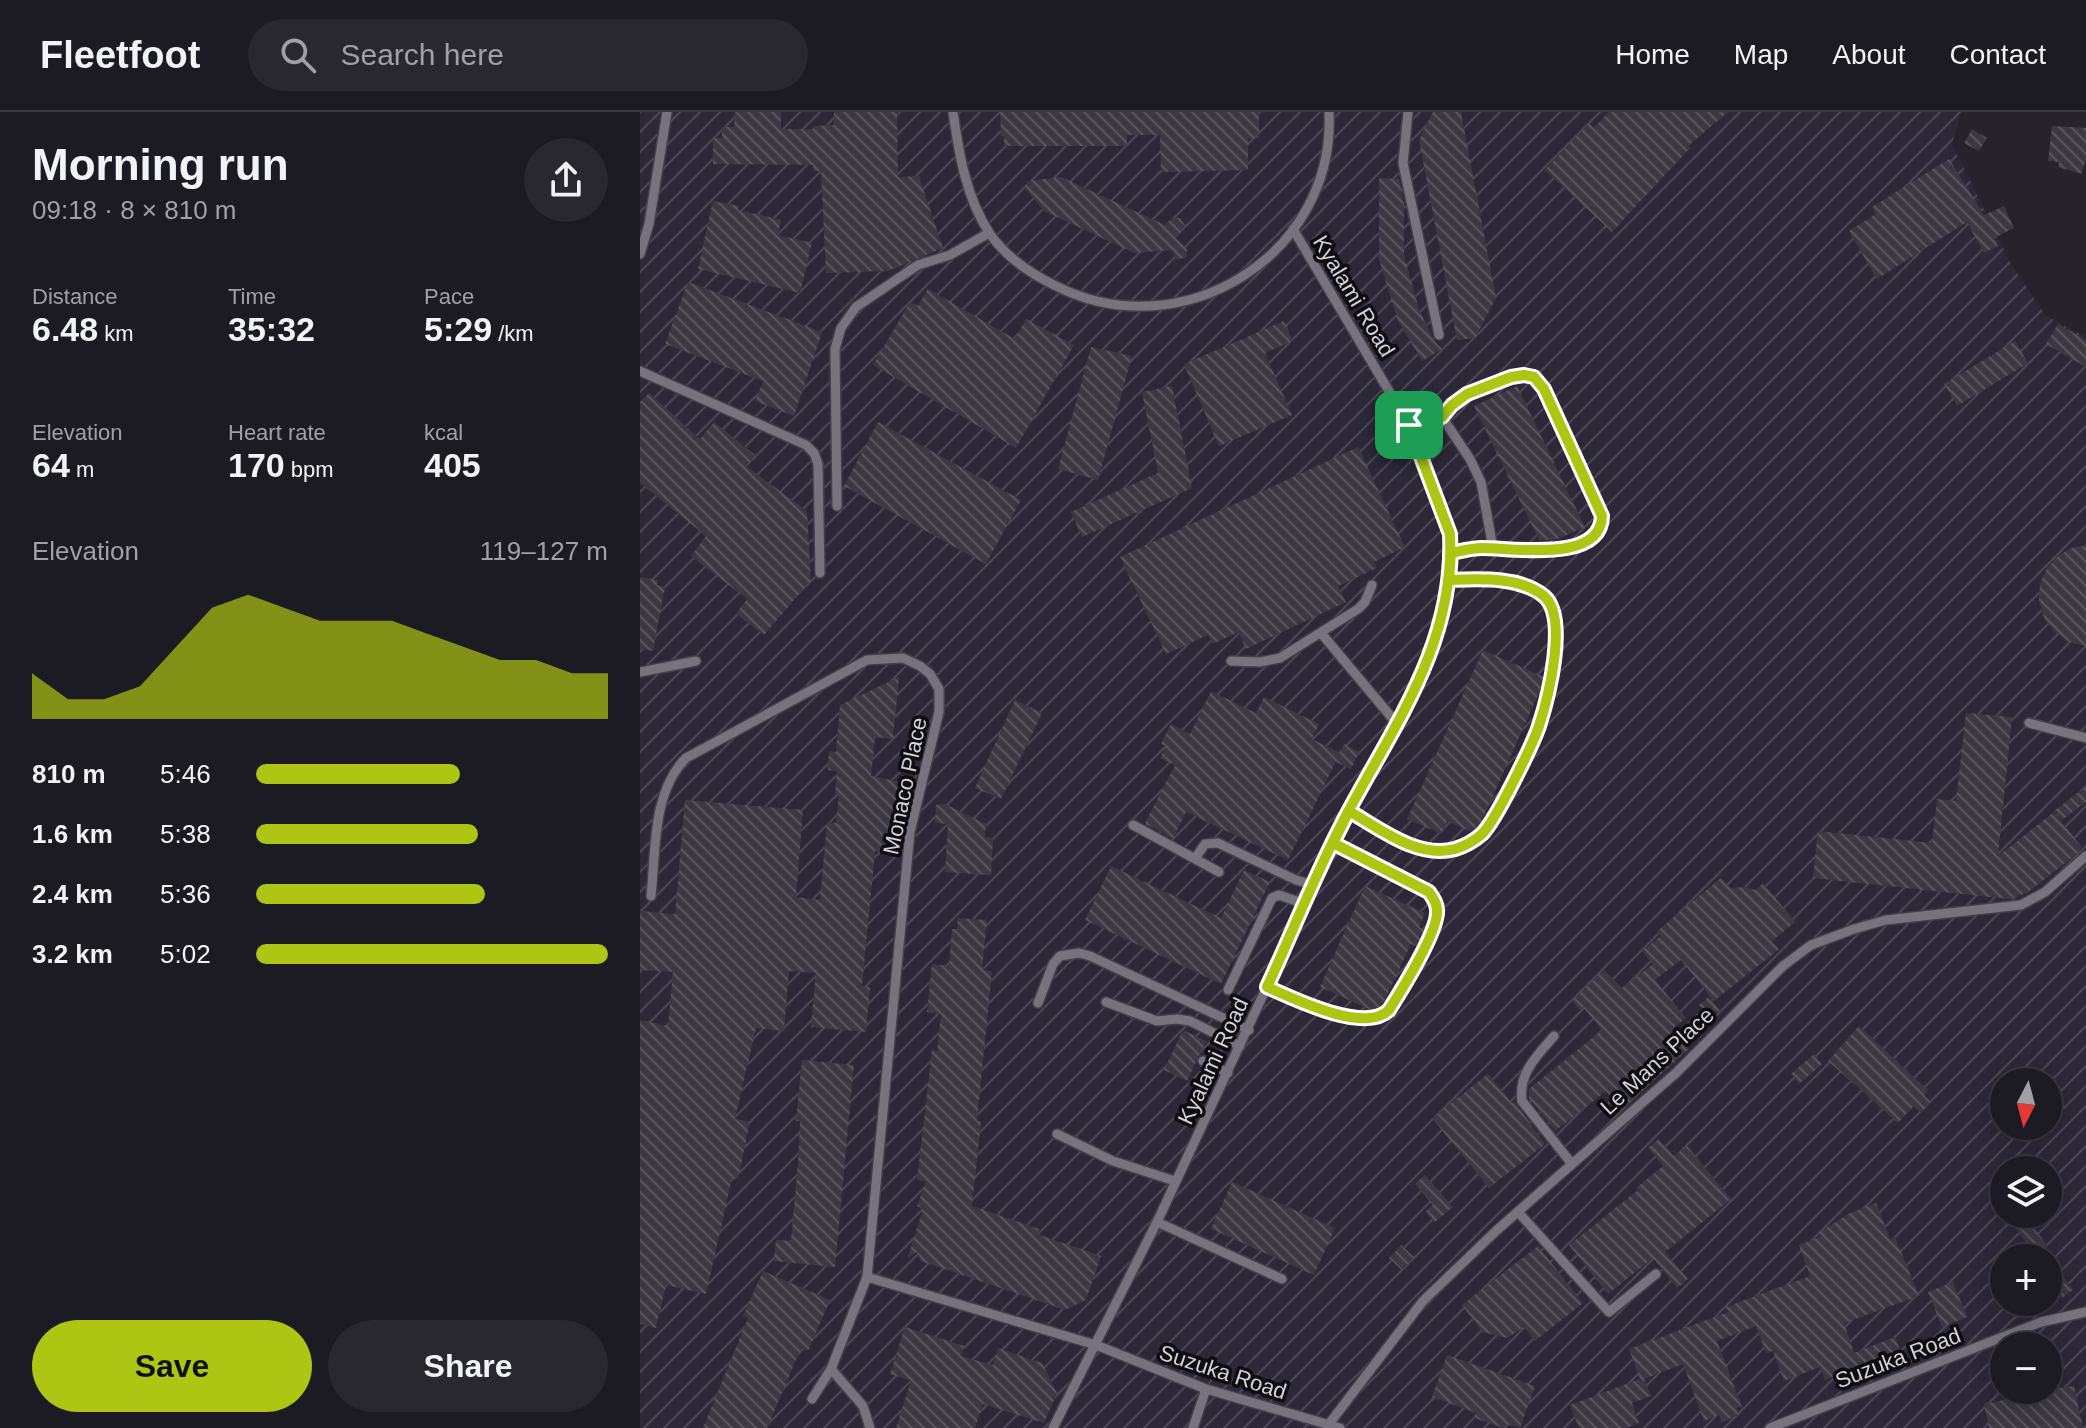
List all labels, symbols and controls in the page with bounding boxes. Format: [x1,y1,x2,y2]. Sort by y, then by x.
search box [248,19,808,91]
icon: search [276,33,320,77]
text: Fleetfoot [40,34,200,76]
text: Search here [340,38,504,71]
text: Home [1615,39,1690,70]
text: Map [1734,39,1788,70]
text: About [1832,39,1906,70]
text: Contact [1950,39,2046,70]
button: share [524,138,608,222]
text: Morning run [32,140,289,189]
text: 09:18 · 8 × 810 m [32,195,237,225]
street label: Kyalami Road [1308,231,1400,361]
text: Distance [32,284,118,309]
text: Time [228,284,276,309]
text: Pace [424,284,474,309]
text: 6.48 [32,310,98,348]
text: 35:32 [228,310,315,348]
text: 5:29 [424,310,492,348]
text: km [98,321,134,346]
text: /km [492,321,534,346]
pin [1375,391,1443,459]
icon: arrive [1387,403,1431,447]
text: Elevation [32,420,123,445]
text: Heart rate [228,420,326,445]
text: kcal [424,420,463,445]
text: 64 [32,446,70,484]
text: 170 [228,446,285,484]
text: 405 [424,446,481,484]
text: m [70,457,94,482]
text: bpm [285,457,334,482]
text: Elevation [32,536,139,566]
text: 119–127 m [480,536,608,566]
street label: Monaco Place [878,715,932,857]
text: 810 m [32,759,106,789]
text: 5:46 [160,759,211,789]
text: 1.6 km [32,819,113,849]
text: 5:38 [160,819,211,849]
text: 2.4 km [32,879,113,909]
text: 5:36 [160,879,211,909]
text: 3.2 km [32,939,113,969]
text: 5:02 [160,939,211,969]
street label: Kyalami Road [1173,994,1253,1128]
street label: Le Mans Place [1595,1002,1719,1120]
north arrow [1990,1068,2062,1140]
map controls [1990,1068,2062,1404]
button: layers [1990,1156,2062,1228]
button: + [1990,1244,2062,1316]
button: Save [32,1320,312,1412]
button: Share [328,1320,608,1412]
street label: Suzuka Road [1832,1323,1964,1393]
button: − [1990,1332,2062,1404]
street label: Suzuka Road [1156,1340,1290,1404]

